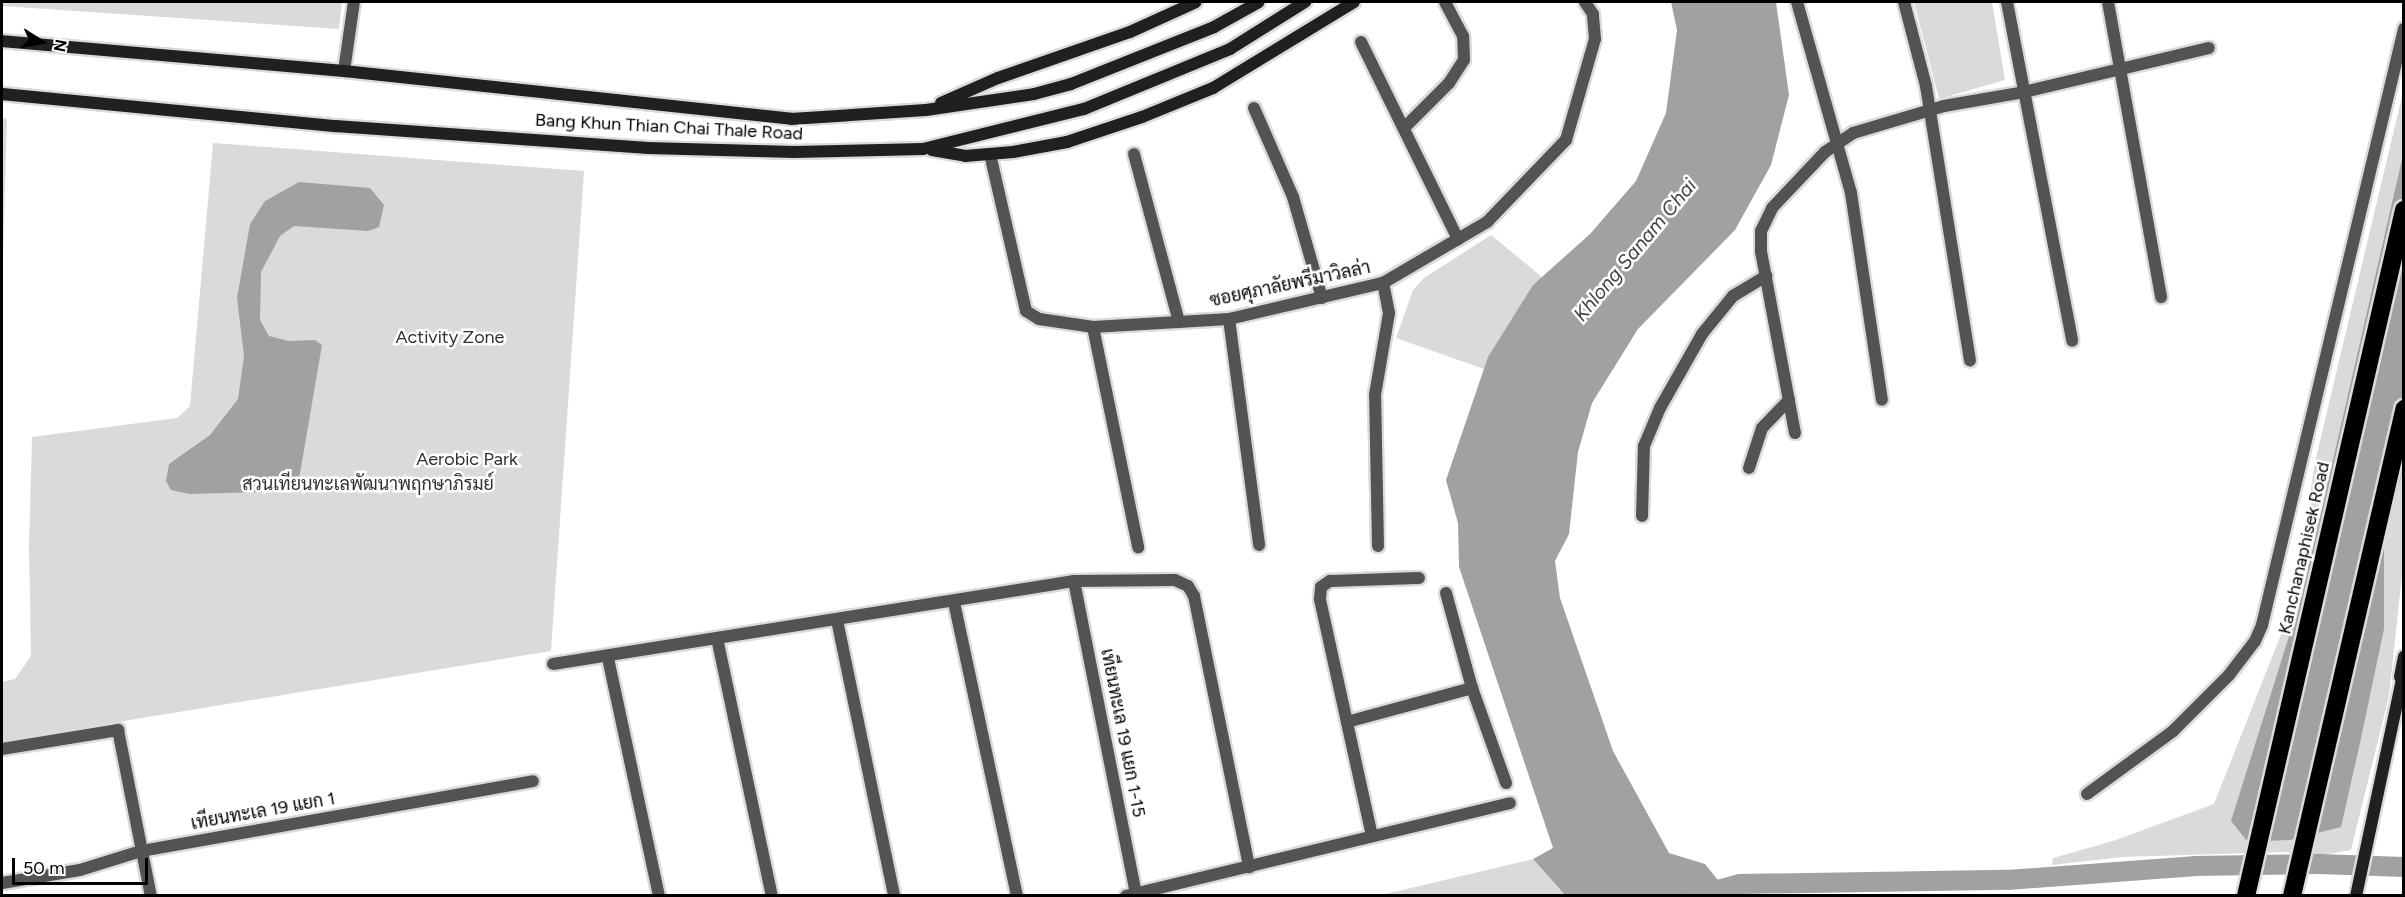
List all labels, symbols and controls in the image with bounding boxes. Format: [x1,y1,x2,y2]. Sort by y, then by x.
north arrow [12,12,72,72]
text: N [50,38,71,53]
street label: Bang Khun Thian Chai Thale Road [534,109,804,145]
water label: Khlong Sanam Chai [1569,174,1701,326]
street label: ซอยศุภาลัยพรีมาวิลล่า [1208,256,1372,312]
park label: Activity Zone [396,326,504,348]
park label: Aerobic Park [416,448,518,470]
street label: Kanchanaphisek Road [2274,460,2334,636]
park label: สวนเทียนทะเลพัฒนาพฤกษาภิรมย์ [242,473,494,495]
street label: เทียนทะเล 19 แยก 1-15 [1096,647,1150,819]
street label: เทียนทะเล 19 แยก 1 [189,788,337,834]
scale bar [15,846,152,884]
text: 50 m [23,857,65,879]

